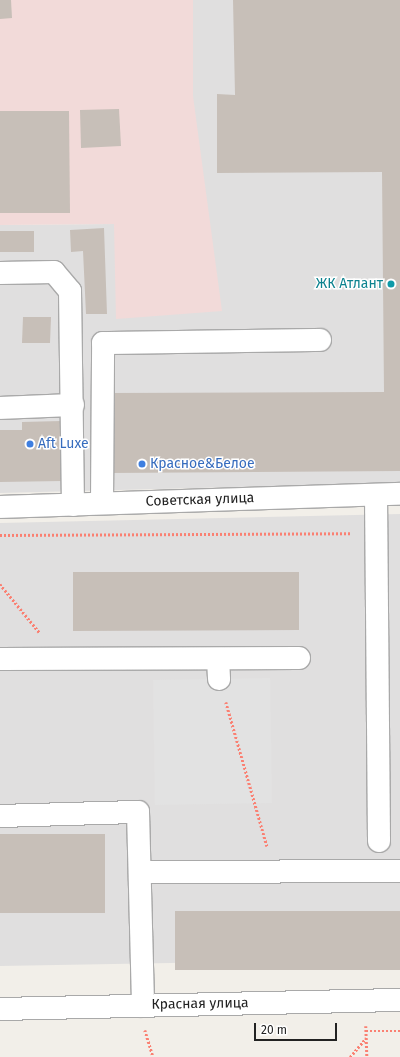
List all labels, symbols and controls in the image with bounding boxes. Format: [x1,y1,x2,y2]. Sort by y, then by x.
place label: ЖК Атлант [316,276,383,292]
marker: ЖК Атлант [386,279,396,289]
place label: Aft Luxe [38,436,89,452]
marker: Aft Luxe [25,439,35,449]
place label: Красное&Белое [150,456,255,472]
marker: Красное&Белое [137,459,147,469]
street label: Советская улица [145,490,255,510]
street label: Красная улица [151,995,249,1013]
scale bar [256,1015,339,1041]
text: 20 m [261,1023,287,1037]

